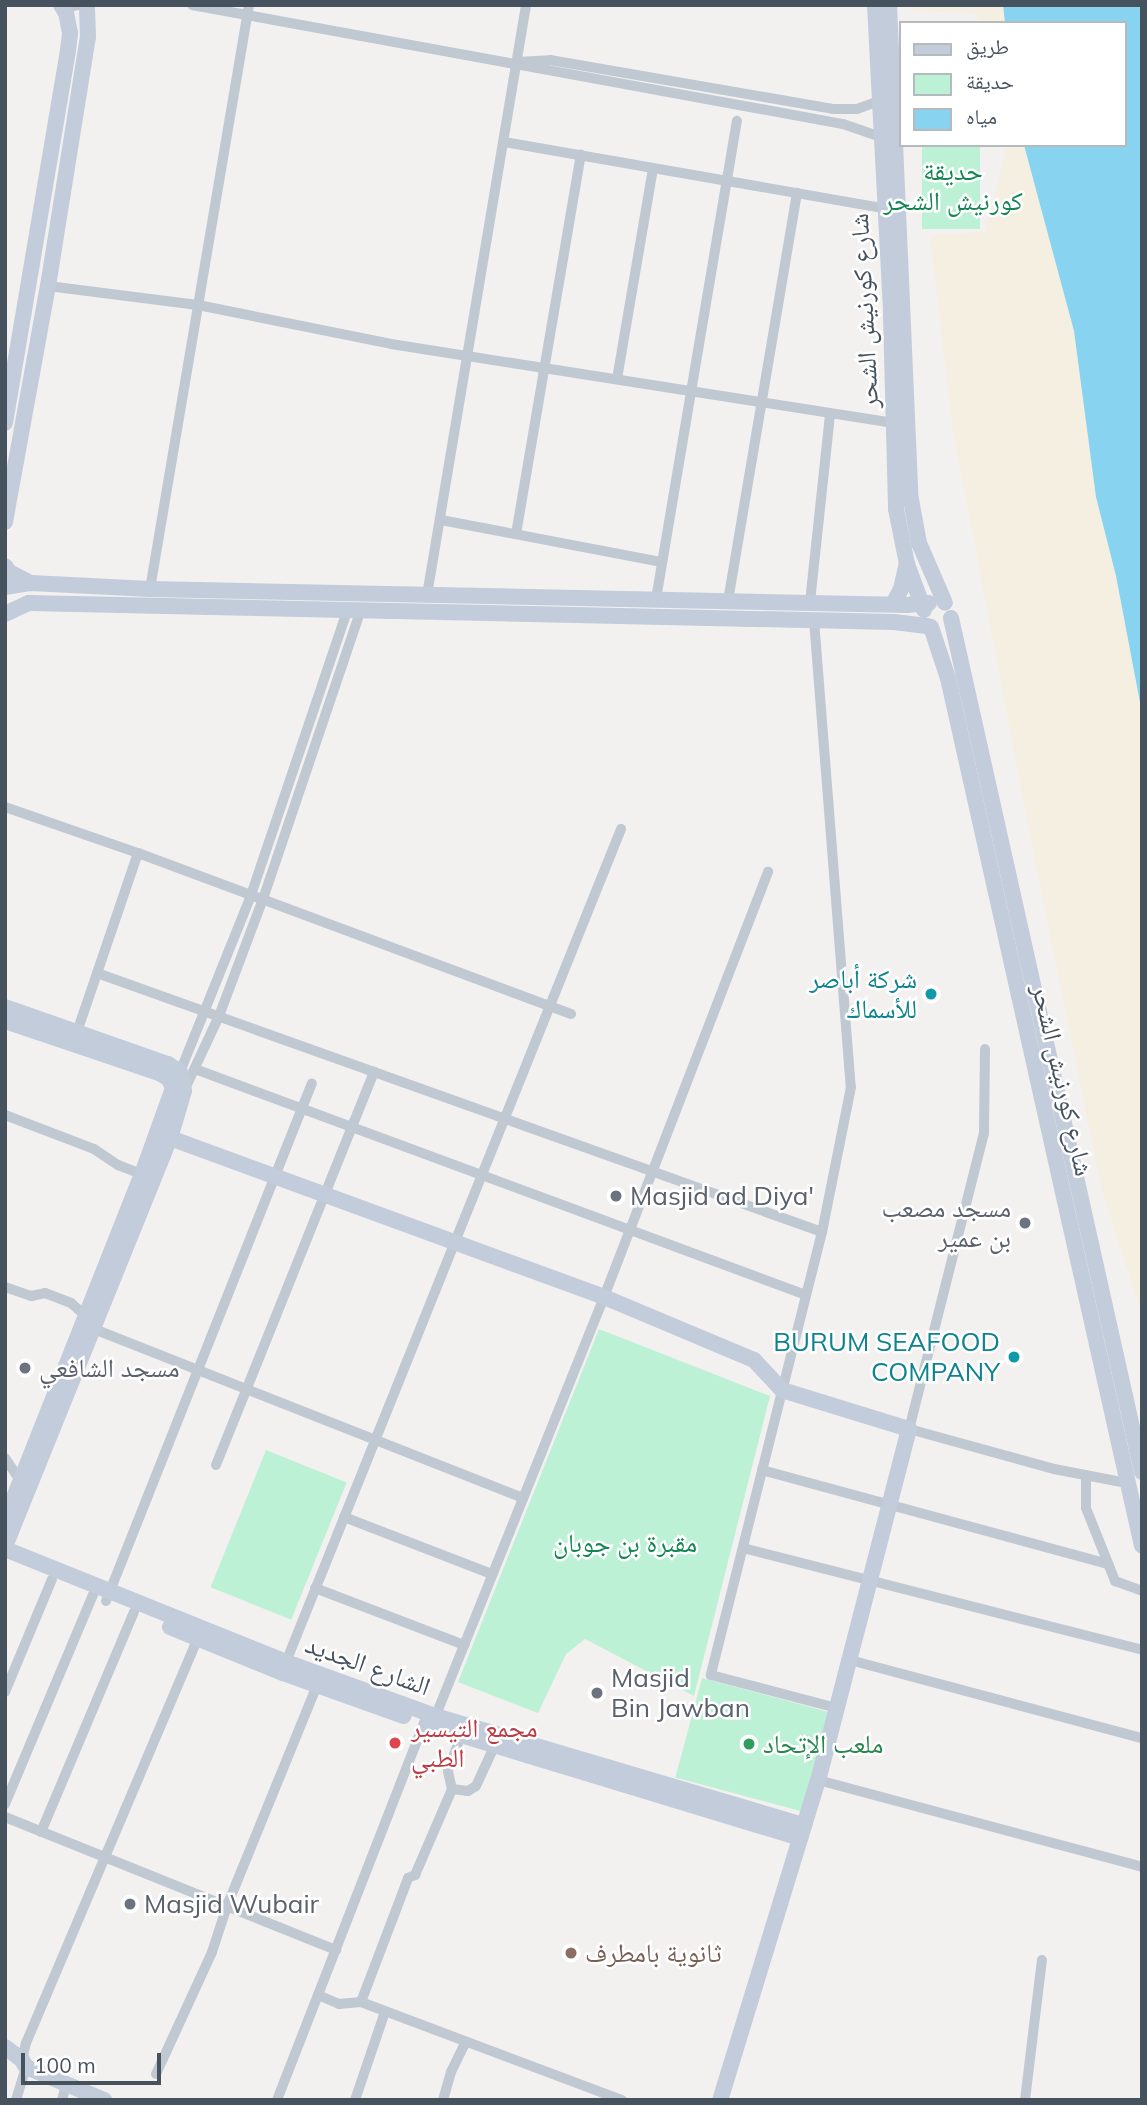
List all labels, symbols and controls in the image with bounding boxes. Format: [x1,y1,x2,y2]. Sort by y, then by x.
legend [898,21,1126,147]
text: طريق [966,33,1009,59]
text: حديقة [966,68,1014,94]
text: مياه [966,103,997,129]
park label: حديقة كورنيش الشحر [883,155,1023,216]
street label: شارع كورنيش الشحر [843,212,885,410]
place label: شركة أباصر للأسماك [809,963,917,1024]
street label: شارع كورنيش الشحر [1026,981,1100,1179]
marker: شركة أباصر للأسماك [923,986,939,1002]
place label: Masjid ad Diya' [630,1180,814,1212]
marker: Masjid ad Diya' [608,1188,624,1204]
place label: مسجد مصعب بن عمير [881,1192,1011,1254]
marker: مسجد مصعب بن عمير [1017,1215,1033,1231]
place label: BURUM SEAFOOD COMPANY [773,1326,1000,1388]
marker: BURUM SEAFOOD COMPANY [1006,1349,1022,1365]
place label: مسجد الشافعي [39,1352,180,1384]
marker: مسجد الشافعي [17,1360,33,1376]
park label: مقبرة بن جوبان [553,1527,697,1559]
street label: الشارع الجديد [301,1628,435,1702]
place label: Masjid Bin Jawban [611,1662,750,1724]
marker: Masjid Bin Jawban [589,1685,605,1701]
place label: مجمع التيسير الطبي [411,1712,538,1774]
place label: ملعب الإتحاد [763,1728,883,1760]
marker: مجمع التيسير الطبي [385,1733,405,1753]
marker: ملعب الإتحاد [741,1736,757,1752]
place label: Masjid Wubair [144,1888,319,1920]
marker: Masjid Wubair [122,1896,138,1912]
place label: ثانوية بامطرف [585,1937,722,1969]
marker: ثانوية بامطرف [563,1945,579,1961]
scale bar [24,2038,164,2082]
text: 100 m [34,2052,96,2078]

